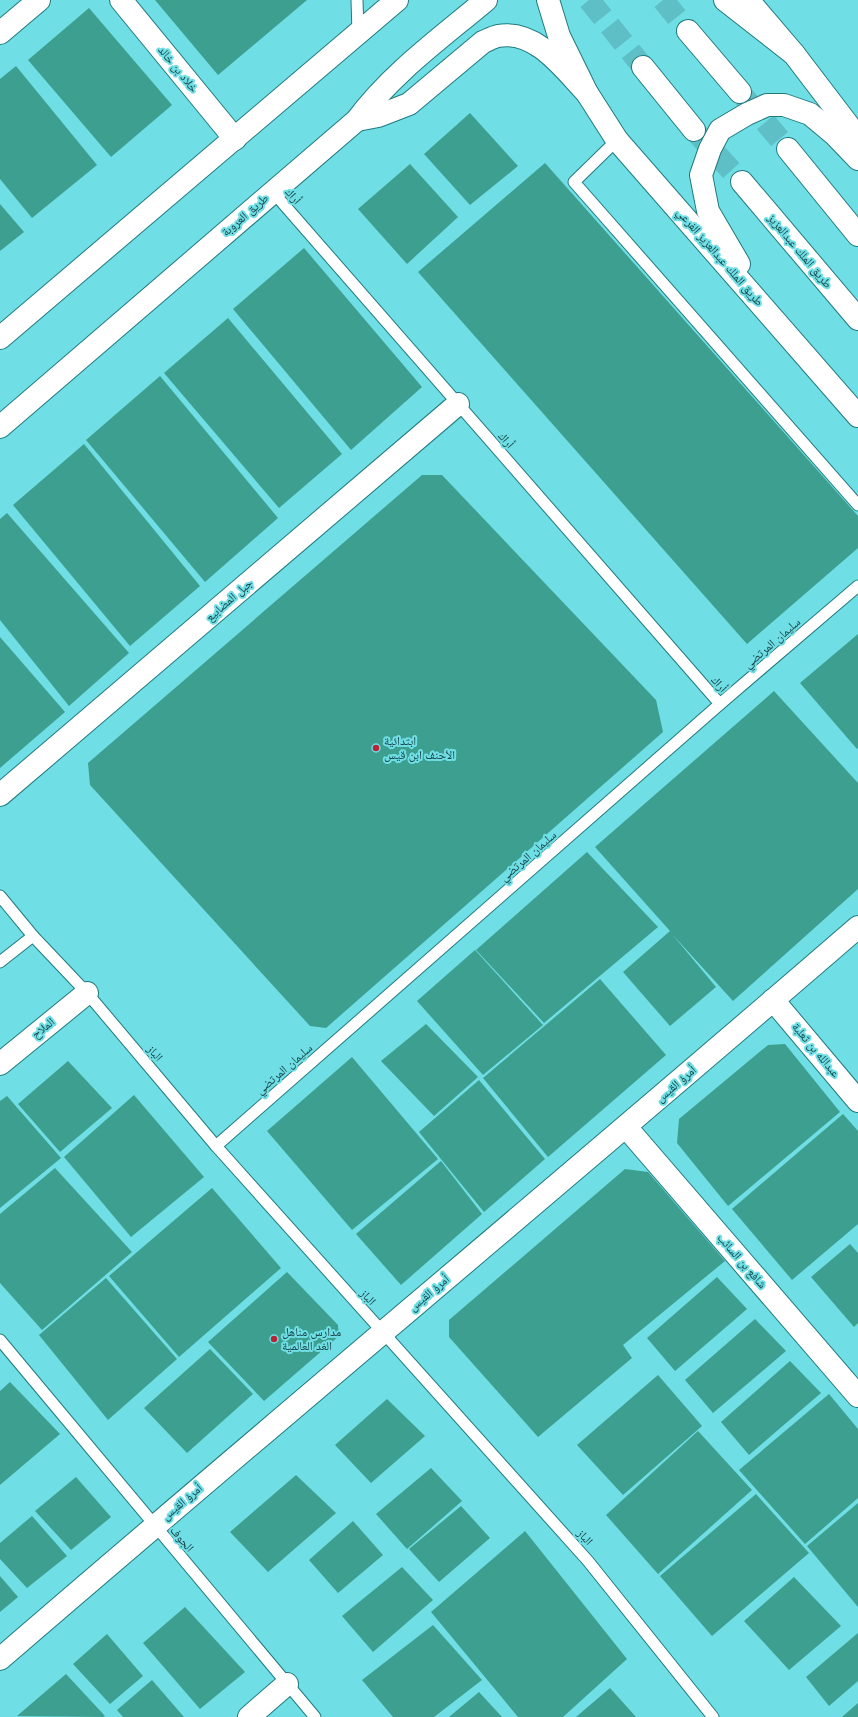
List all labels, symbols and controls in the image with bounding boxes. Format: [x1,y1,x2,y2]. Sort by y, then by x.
street label: خلاد بن خالد [154,42,202,96]
street label: أراك [281,184,305,208]
street label: طريق العروبة [218,190,272,240]
street label: طريق الملك عبدالعزيز الفرعي [671,205,767,311]
street label: طريق الملك عبدالعزيز [763,210,836,292]
street label: أراك [494,428,518,452]
street label: جبل المضابيع [202,575,256,625]
street label: سليمان المرتضي [740,614,805,674]
street label: أراك [707,672,731,696]
place label: ابتدائية الأحنف ابن قيس [384,733,455,763]
marker: ابتدائية الأحنف ابن قيس [371,743,381,753]
street label: سليمان المرتضي [496,827,561,887]
street label: الملاح [28,1014,58,1042]
street label: عبدالله بن ثعلبة [788,1019,844,1081]
street label: سليمان المرتضي [252,1040,317,1100]
street label: الباز [143,1041,167,1065]
street label: أمرؤ القيس [652,1062,700,1106]
street label: شافع بن السائب [714,1230,770,1292]
street label: أمرؤ القيس [405,1271,453,1315]
street label: الباز [356,1285,380,1309]
place label: مدارس مناهل الغد العالمية [282,1324,341,1354]
marker: مدارس مناهل الغد العالمية [269,1334,279,1344]
street label: أمرؤ القيس [158,1480,206,1524]
street label: الجوف [166,1523,198,1555]
street label: الباز [573,1525,597,1549]

